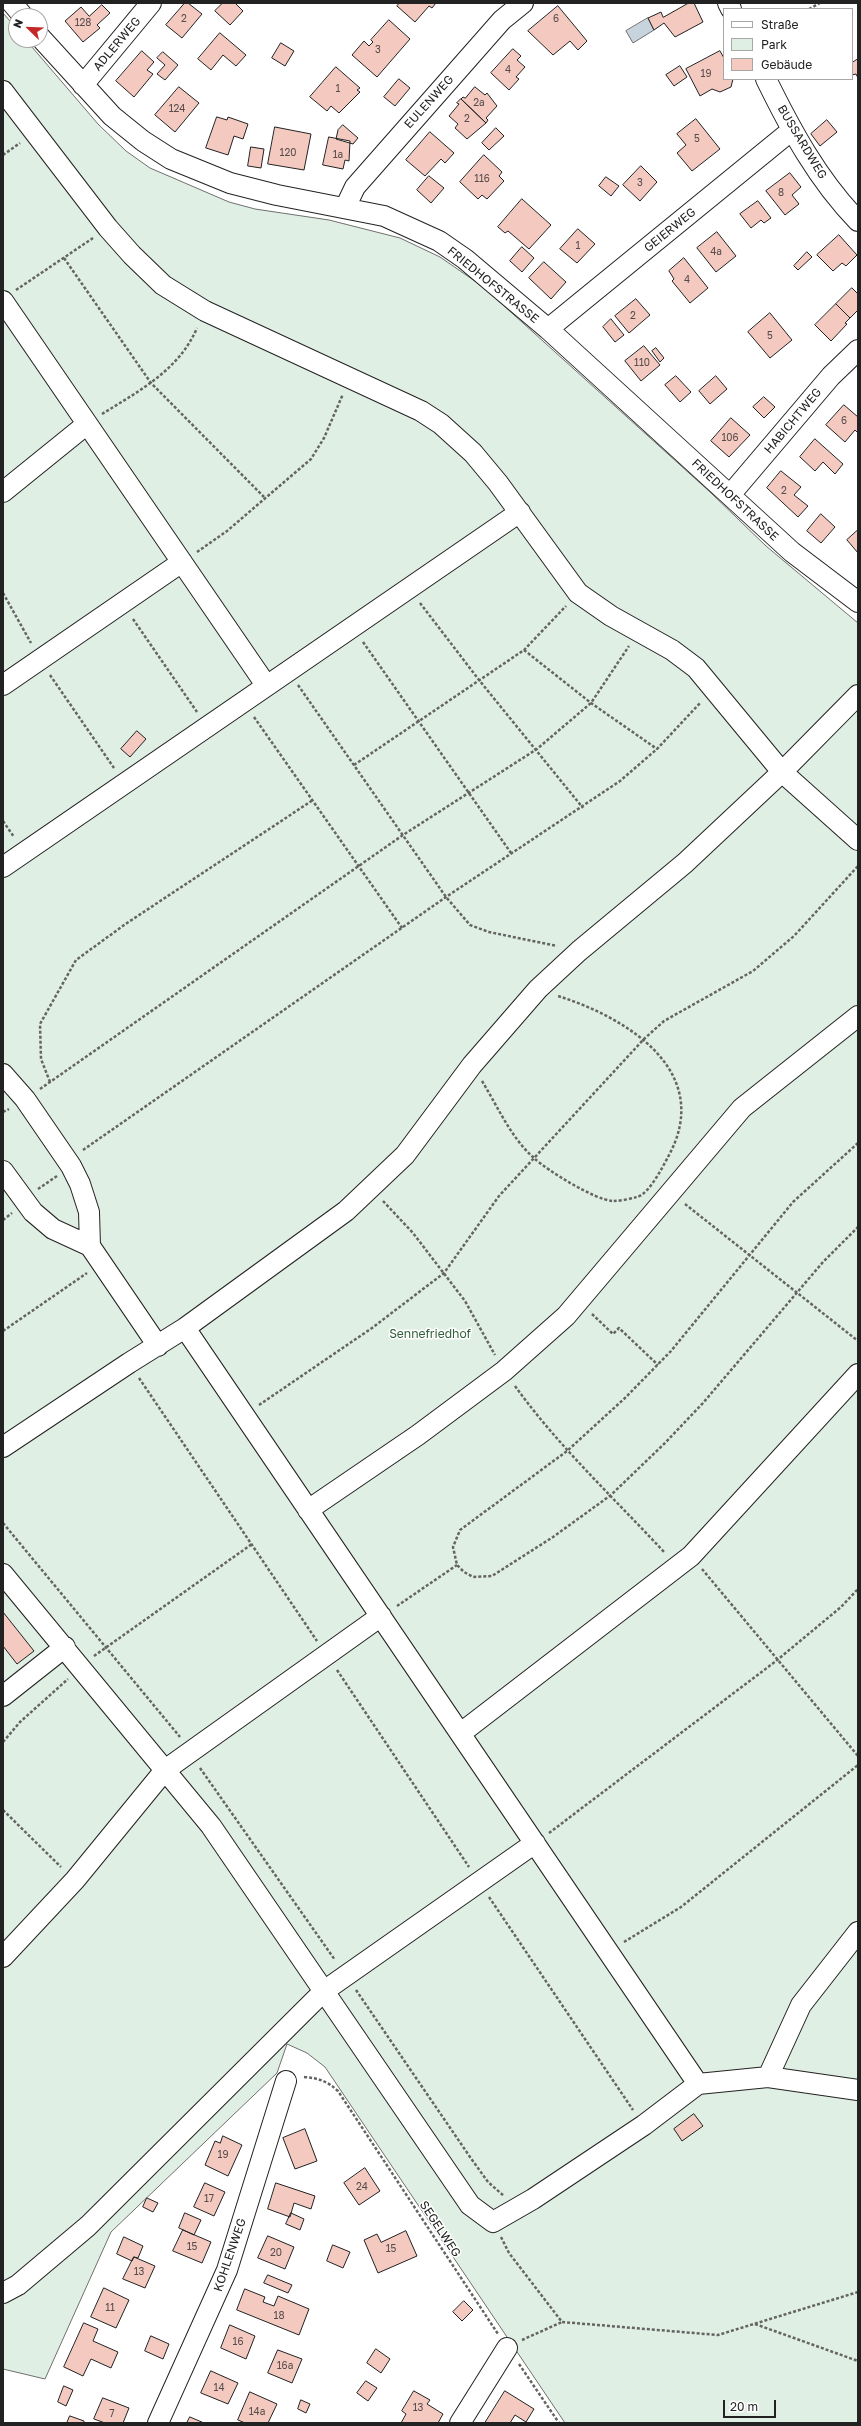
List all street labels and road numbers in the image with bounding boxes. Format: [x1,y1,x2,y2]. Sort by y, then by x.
street label: ADLERWEG [90,14,144,74]
street label: EULENWEG [401,72,457,132]
street label: BUSSARDWEG [774,102,830,182]
street label: GEIERWEG [641,205,699,255]
street label: FRIEDHOFSTRASSE [444,244,542,326]
street label: HABICHTWEG [761,385,825,457]
street label: FRIEDHOFSTRASSE [689,456,781,544]
street label: SEGELWEG [417,2198,463,2260]
street label: KOHLENWEG [211,2216,249,2294]

